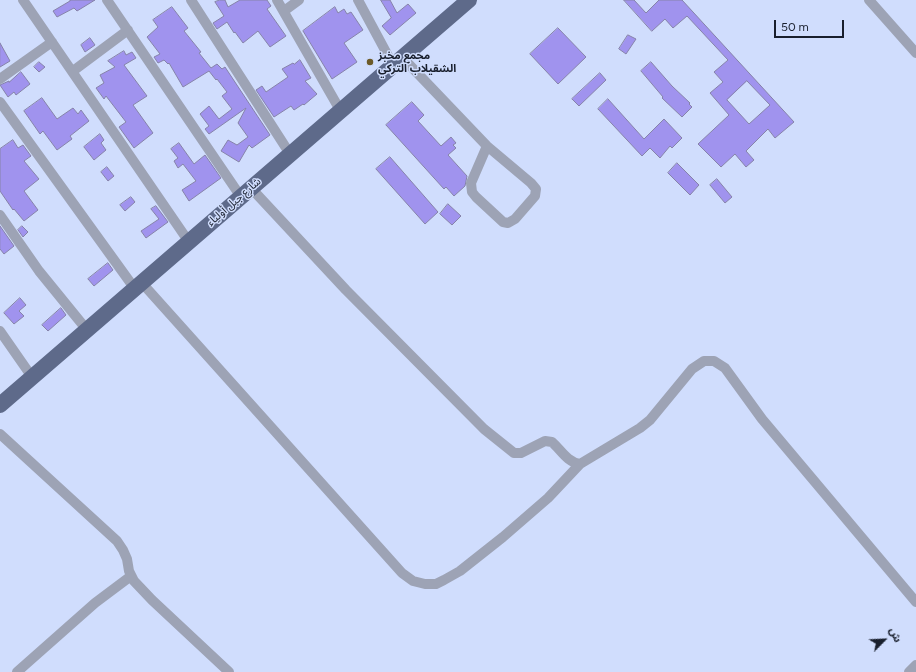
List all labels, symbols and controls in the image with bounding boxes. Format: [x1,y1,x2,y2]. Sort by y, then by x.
scale bar [776,12,846,38]
text: 50 m [781,20,809,34]
place label: مجمع مخبز الشقيلاب التركي [378,49,456,75]
marker: مجمع مخبز الشقيلاب التركي [365,57,375,67]
street label: شارع جبل أولياء [204,175,264,229]
north arrow [864,620,904,660]
text: ش [886,625,904,644]

